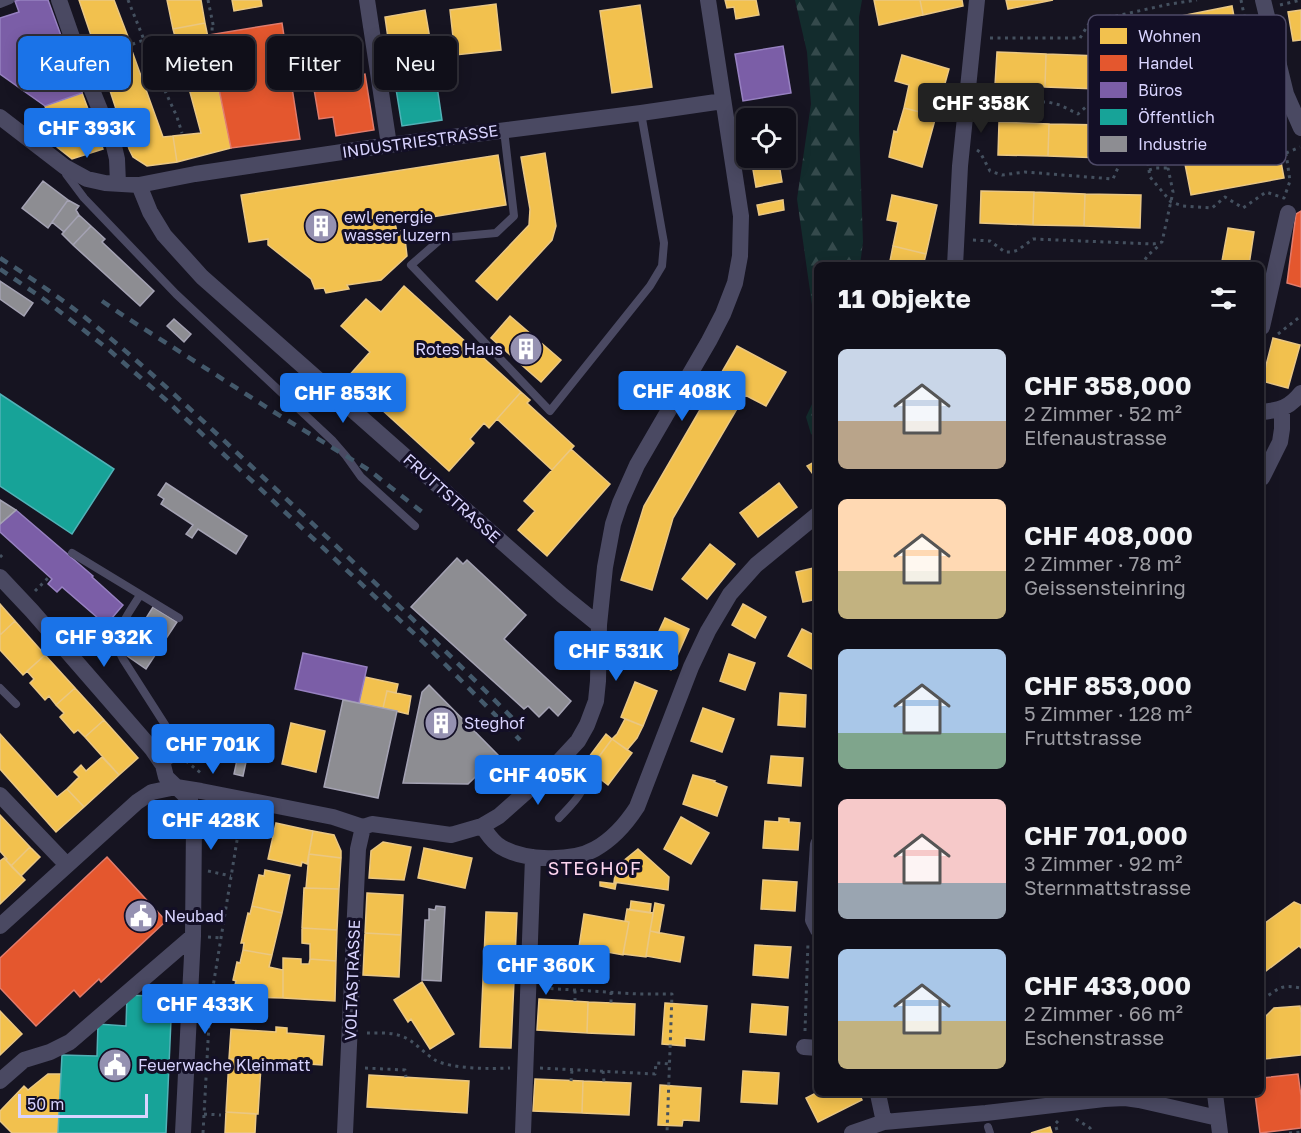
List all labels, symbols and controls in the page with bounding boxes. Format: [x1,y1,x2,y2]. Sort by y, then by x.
legend [1088,15,1286,165]
text: Wohnen [1138,26,1201,46]
chip: Kaufen [18,36,131,90]
chip: Mieten [143,36,255,90]
chip: Filter [267,36,362,90]
chip: Neu [374,36,457,90]
text: Handel [1138,53,1193,73]
text: Büros [1138,80,1183,100]
pin: CHF 358K [919,83,1043,134]
text: CHF 358K [932,90,1030,114]
text: Öffentlich [1138,107,1215,127]
pin: CHF 393K [25,108,149,159]
map controls [736,108,796,168]
button: locate [736,108,796,168]
text: CHF 393K [38,115,136,139]
street label: INDUSTRIESTRASSE [341,120,499,162]
text: Industrie [1138,134,1207,154]
place label: ewl energie wasser luzern [344,207,450,245]
building icon: ewl energie wasser luzern [303,208,339,244]
icon: filters [1207,282,1240,315]
text: 11 Objekte [838,283,971,314]
building icon: Rotes Haus [508,331,544,367]
place label: Rotes Haus [415,339,503,359]
text: CHF 358,000 [1024,370,1192,401]
pin: CHF 408K [620,371,744,422]
pin: CHF 853K [281,373,405,424]
icon: home [886,373,958,445]
text: CHF 408K [632,378,732,402]
text: CHF 853K [294,380,392,404]
text: 2 Zimmer · 52 m² [1024,401,1182,425]
text: Elfenaustrasse [1024,425,1167,449]
street label: FRUTTSTRASSE [399,449,505,547]
text: CHF 408,000 [1024,520,1193,551]
icon: home [886,523,958,595]
text: 2 Zimmer · 78 m² [1024,551,1181,575]
text: Geissensteinring [1024,575,1186,599]
pin: CHF 932K [42,617,166,668]
text: CHF 932K [55,624,153,648]
pin: CHF 531K [554,631,678,682]
text: CHF 531K [568,638,664,662]
text: CHF 853,000 [1024,670,1192,701]
icon: home [886,673,958,745]
text: 5 Zimmer · 128 m² [1024,701,1192,725]
building icon: Steghof [423,705,459,741]
place label: Steghof [464,713,525,733]
pin: CHF 701K [151,724,275,775]
text: Fruttstrasse [1024,725,1142,749]
text: CHF 701K [166,731,261,755]
pin: CHF 405K [476,755,600,806]
text: CHF 405K [489,762,587,786]
pin: CHF 428K [149,800,273,851]
text: CHF 428K [162,807,260,831]
text: CHF 701,000 [1024,820,1188,851]
icon: home [886,823,958,895]
text: 3 Zimmer · 92 m² [1024,851,1182,875]
district label: STEGHOF [548,857,642,879]
text: Sternmattstrasse [1024,875,1191,899]
public building icon: Neubad [123,898,159,934]
place label: Neubad [164,906,224,926]
street label: VOLTASTRASSE [340,919,364,1041]
pin: CHF 360K [484,945,608,996]
text: CHF 360K [497,952,595,976]
text: CHF 433,000 [1024,970,1191,1001]
icon: home [886,973,958,1045]
pin: CHF 433K [143,984,267,1035]
text: CHF 433K [156,991,254,1015]
text: 2 Zimmer · 66 m² [1024,1001,1183,1025]
text: Eschenstrasse [1024,1025,1164,1049]
public building icon: Feuerwache Kleinmatt [97,1047,133,1083]
place label: Feuerwache Kleinmatt [138,1055,311,1075]
scale bar [18,1091,148,1118]
text: 50 m [27,1094,64,1114]

